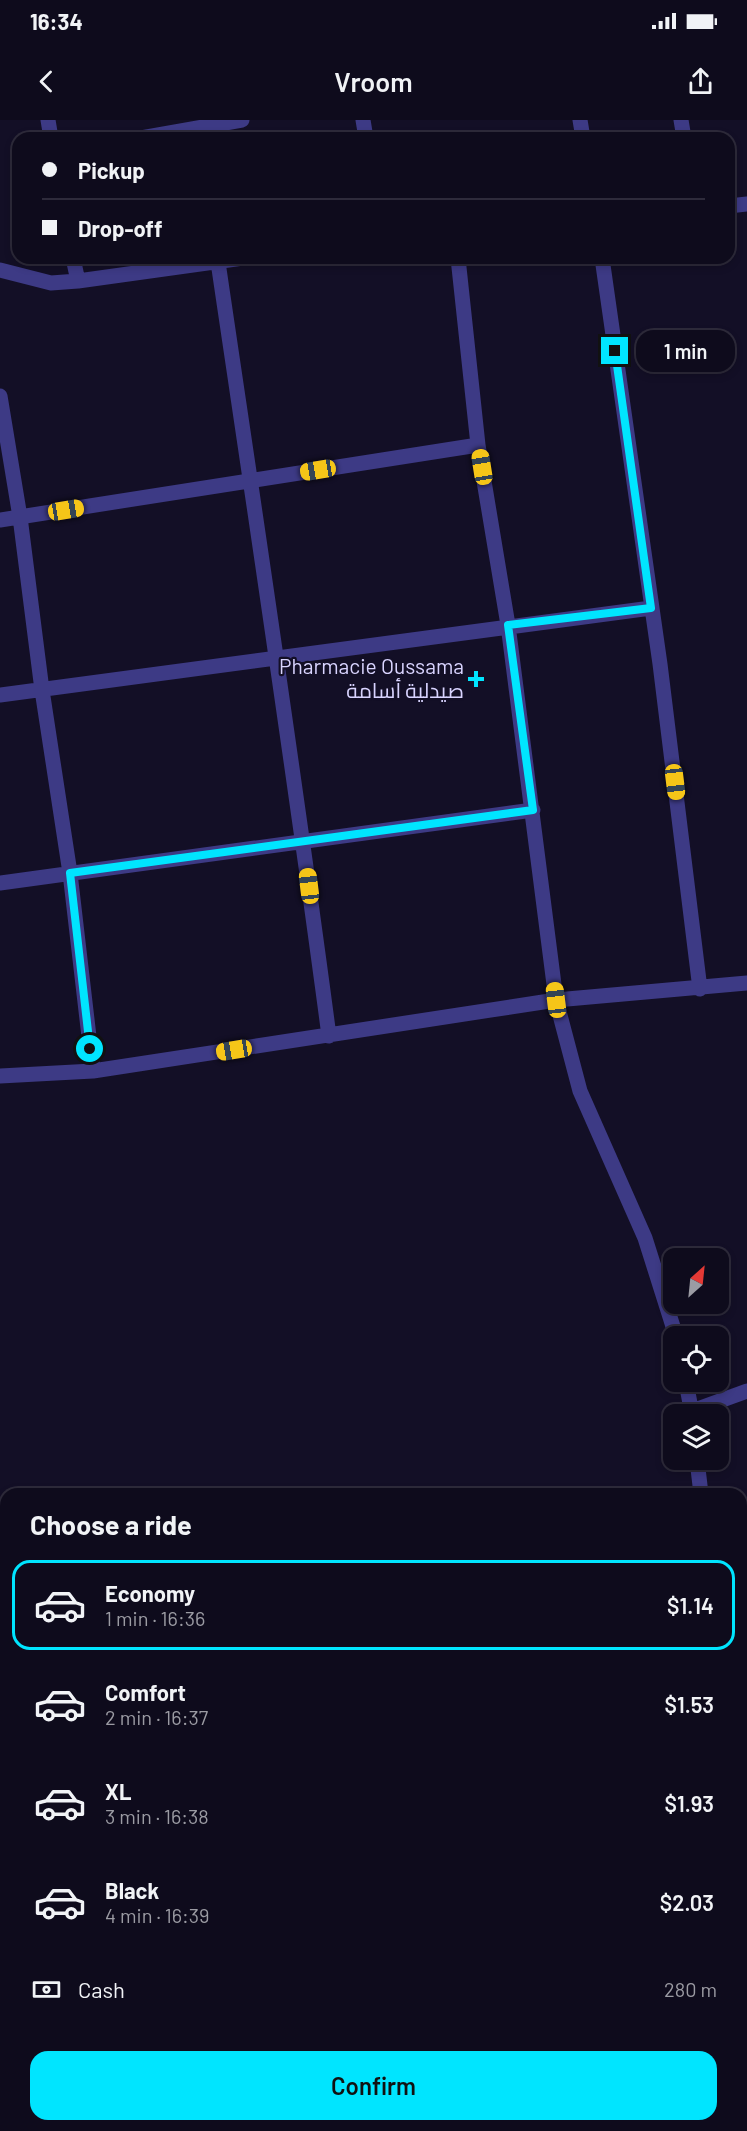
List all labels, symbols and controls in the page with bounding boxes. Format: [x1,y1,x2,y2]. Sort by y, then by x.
text: 16:34 [30,8,83,34]
icon: back [30,65,63,98]
text: Vroom [334,65,413,97]
icon: share [684,65,717,98]
text: Pickup [78,157,145,183]
text: Drop-off [78,215,162,241]
callout: 1 min [636,330,735,372]
route end [601,337,628,364]
text: 1 min [664,339,707,363]
car [470,448,494,486]
car [299,458,337,482]
car [47,498,85,522]
place label: Pharmacie Oussama صيدلية أسامة [279,653,464,702]
marker: Pharmacie Oussama صيدلية أسامة [469,672,483,686]
car [664,763,686,801]
car [298,867,320,905]
car [545,981,567,1019]
route start [76,1035,103,1062]
car [215,1038,253,1062]
north arrow [663,1248,729,1314]
map controls [663,1248,729,1470]
button: locate [663,1326,729,1392]
button: layers [663,1404,729,1470]
text: Choose a ride [30,1508,192,1540]
icon: car [33,1578,87,1632]
text: Economy [105,1580,195,1606]
text: $1.14 [667,1592,714,1618]
text: 1 min · 16:36 [105,1606,205,1630]
icon: car [33,1677,87,1731]
text: Comfort [105,1679,186,1705]
text: $1.53 [664,1691,714,1717]
text: 2 min · 16:37 [105,1705,208,1729]
icon: car [33,1776,87,1830]
text: XL [105,1778,131,1804]
text: $1.93 [664,1790,714,1816]
text: 3 min · 16:38 [105,1804,209,1828]
icon: car [33,1875,87,1929]
text: Black [105,1877,159,1903]
text: $2.03 [660,1889,714,1915]
text: 4 min · 16:39 [105,1903,209,1927]
icon: cash [30,1973,63,2006]
text: Cash [78,1976,125,2002]
text: 280 m [664,1977,717,2001]
button: Confirm [30,2051,717,2120]

